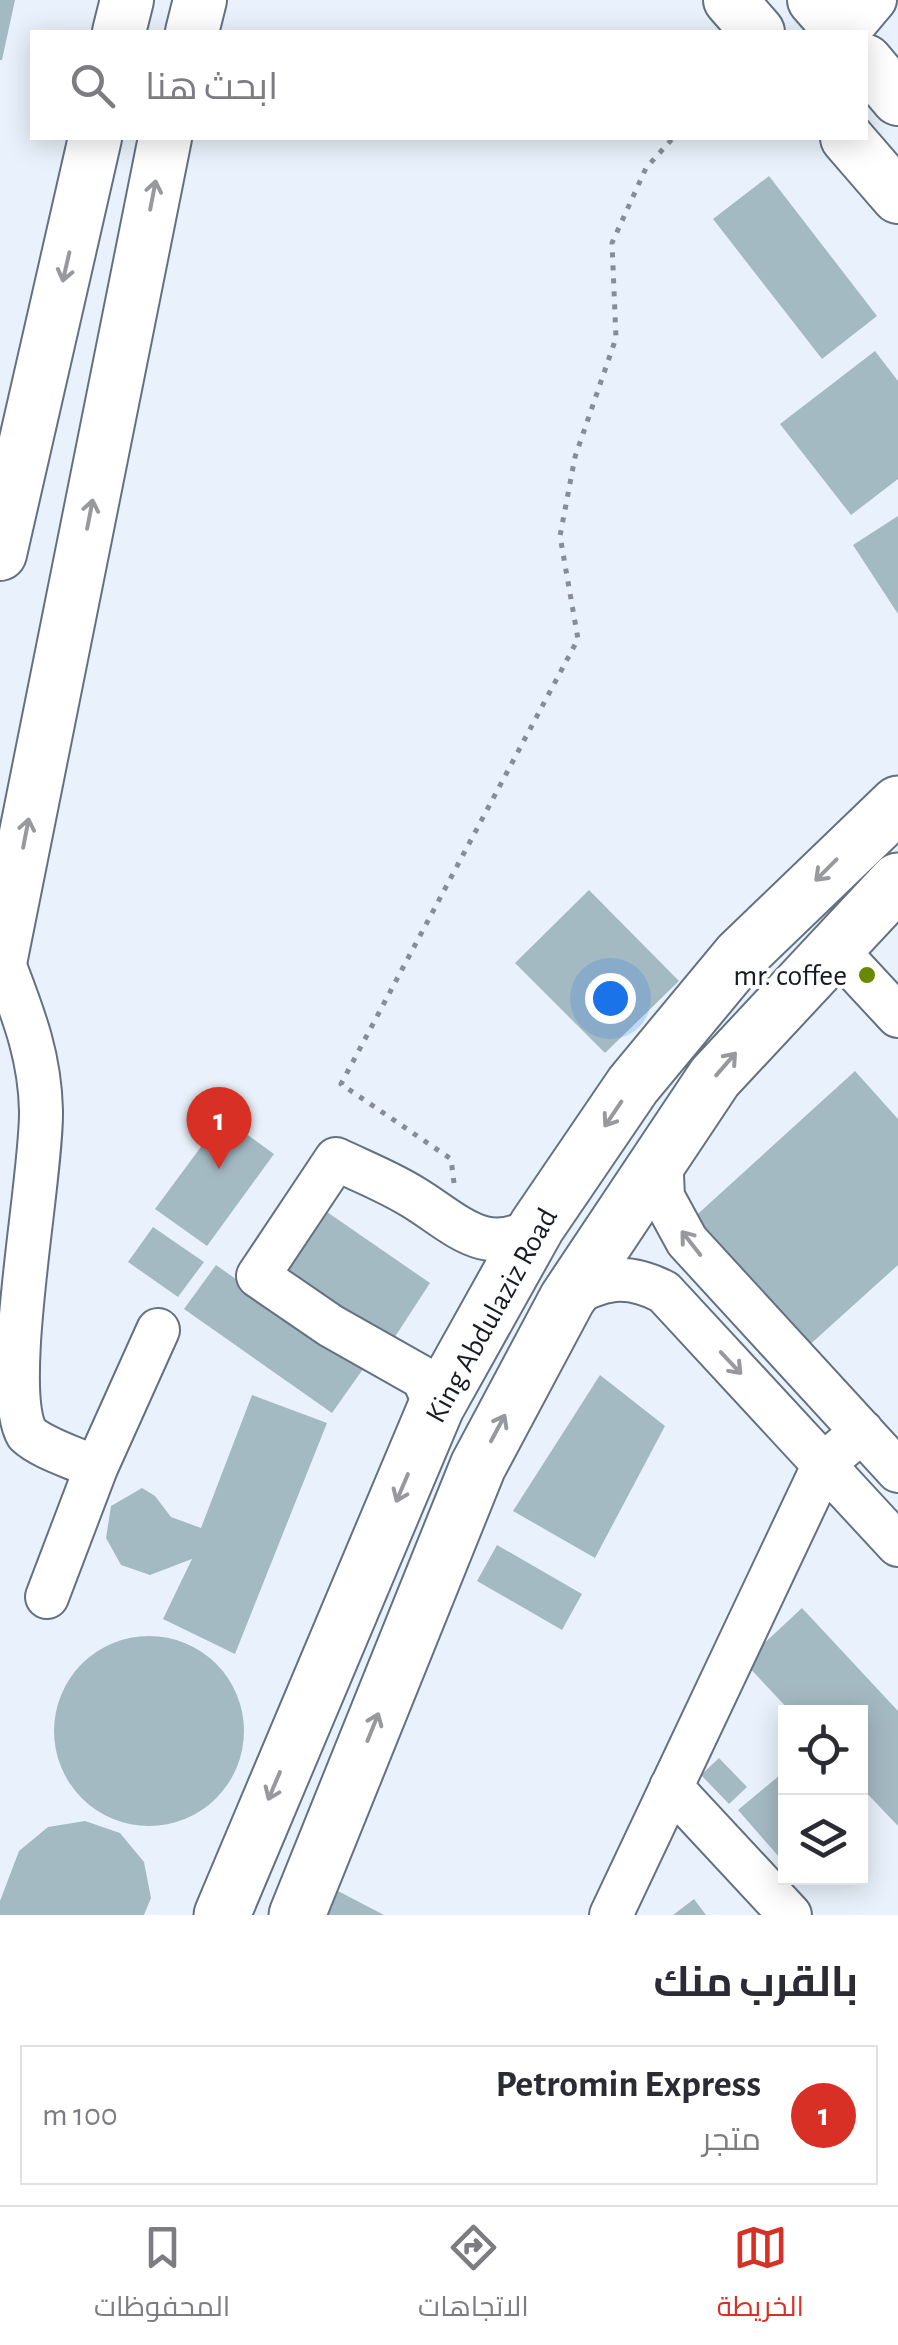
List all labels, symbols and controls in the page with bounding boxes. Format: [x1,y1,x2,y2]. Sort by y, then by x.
search box [30,30,868,140]
icon: search [65,58,120,113]
text: ابحث هنا [145,69,278,107]
one-way arrow [145,180,164,212]
one-way arrow [56,250,74,282]
one-way arrow [81,499,100,531]
one-way arrow [17,817,36,850]
one-way arrow [815,857,839,881]
place label: mr. coffee [733,961,847,991]
marker: mr. coffee [856,964,878,986]
your location [585,973,636,1024]
one-way arrow [715,1052,738,1077]
pin: 1 [186,1086,252,1169]
one-way arrow [603,1099,624,1127]
street label: King Abdulaziz Road [421,1203,563,1428]
one-way arrow [680,1231,702,1257]
one-way arrow [719,1350,743,1374]
one-way arrow [489,1413,509,1443]
one-way arrow [392,1472,410,1503]
map controls [778,1705,868,1885]
button: locate [778,1705,868,1795]
one-way arrow [365,1712,383,1743]
one-way arrow [264,1771,282,1801]
button: layers [778,1795,868,1885]
text: بالقرب منك [654,1962,858,2004]
text: Petromin Express [496,2066,761,2104]
text: 100 m [42,2099,118,2131]
text: 1 [818,2099,829,2131]
text: متجر [702,2124,761,2156]
tab: المحفوظات [94,2220,230,2332]
tab: الاتجاهات [418,2220,529,2332]
tab: الخريطة [717,2220,804,2332]

